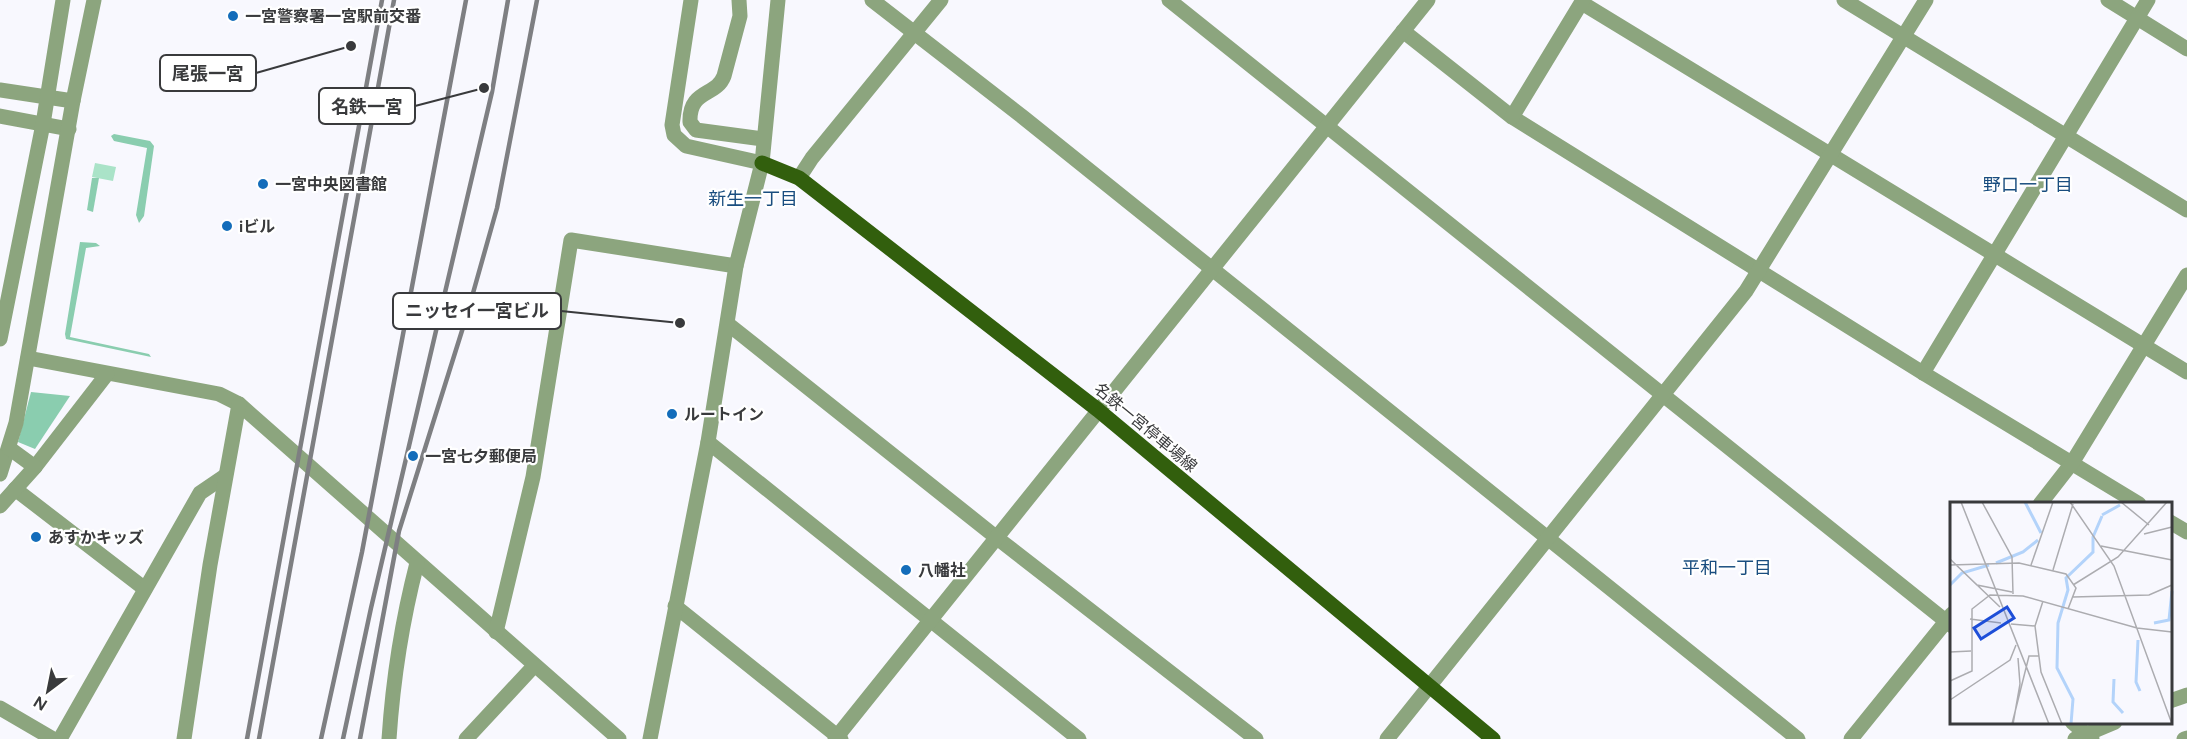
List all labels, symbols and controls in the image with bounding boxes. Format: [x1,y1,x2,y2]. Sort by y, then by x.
place label: 一宮警察署一宮駅前交番 [245,7,421,26]
marker: 一宮警察署一宮駅前交番 [226,9,240,23]
callout: 尾張一宮 [160,55,256,91]
text: 尾張一宮 [172,63,244,85]
callout: 名鉄一宮 [319,88,415,124]
text: 名鉄一宮 [331,96,403,118]
district label: 野口一丁目 [1983,174,2073,196]
place label: 一宮中央図書館 [275,175,387,194]
marker: 一宮中央図書館 [256,177,270,191]
district label: 新生一丁目 [708,188,798,210]
place label: iビル [239,217,275,236]
marker: iビル [220,219,234,233]
callout: ニッセイ一宮ビル [393,293,561,329]
text: ニッセイ一宮ビル [405,300,549,322]
street label: 名鉄一宮停車場線 [1091,379,1201,476]
place label: ルートイン [684,405,764,424]
marker: ルートイン [665,407,679,421]
place label: 一宮七夕郵便局 [425,447,537,466]
marker: 一宮七夕郵便局 [406,449,420,463]
inset map [1950,502,2172,724]
place label: あすかキッズ [48,528,144,547]
marker: あすかキッズ [29,530,43,544]
district label: 平和一丁目 [1682,557,1772,579]
place label: 八幡社 [918,561,966,580]
marker: 八幡社 [899,563,913,577]
north arrow [18,661,78,721]
text: N [30,692,51,715]

